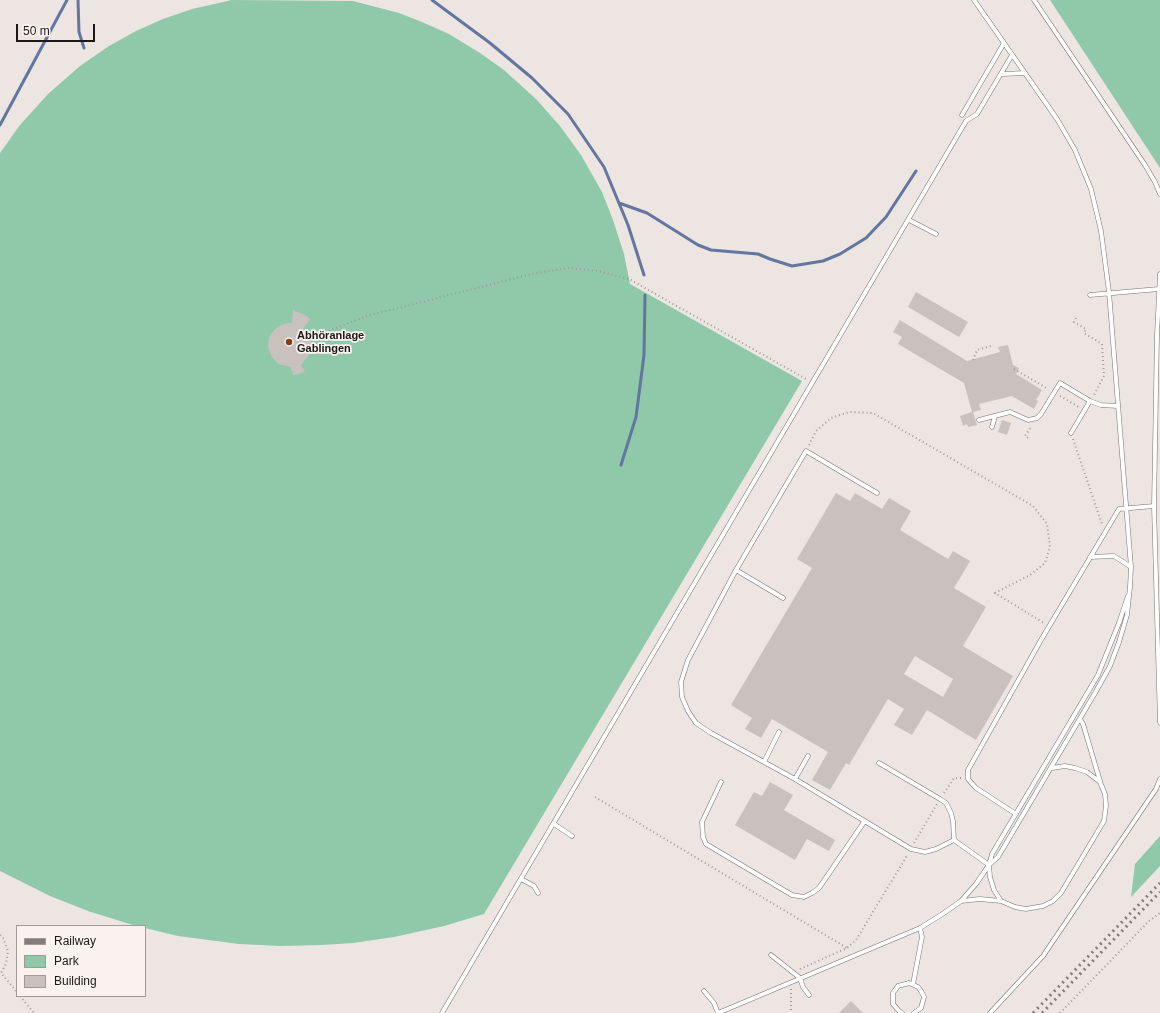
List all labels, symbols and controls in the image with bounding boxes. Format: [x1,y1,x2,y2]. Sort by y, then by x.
scale bar [18,16,97,42]
text: 50 m [23,24,50,38]
place label: Abhöranlage Gablingen [297,329,364,355]
marker: Abhöranlage Gablingen [284,337,294,347]
legend [16,925,146,997]
text: Railway [54,934,96,948]
text: Park [54,954,79,968]
text: Building [54,974,97,988]

